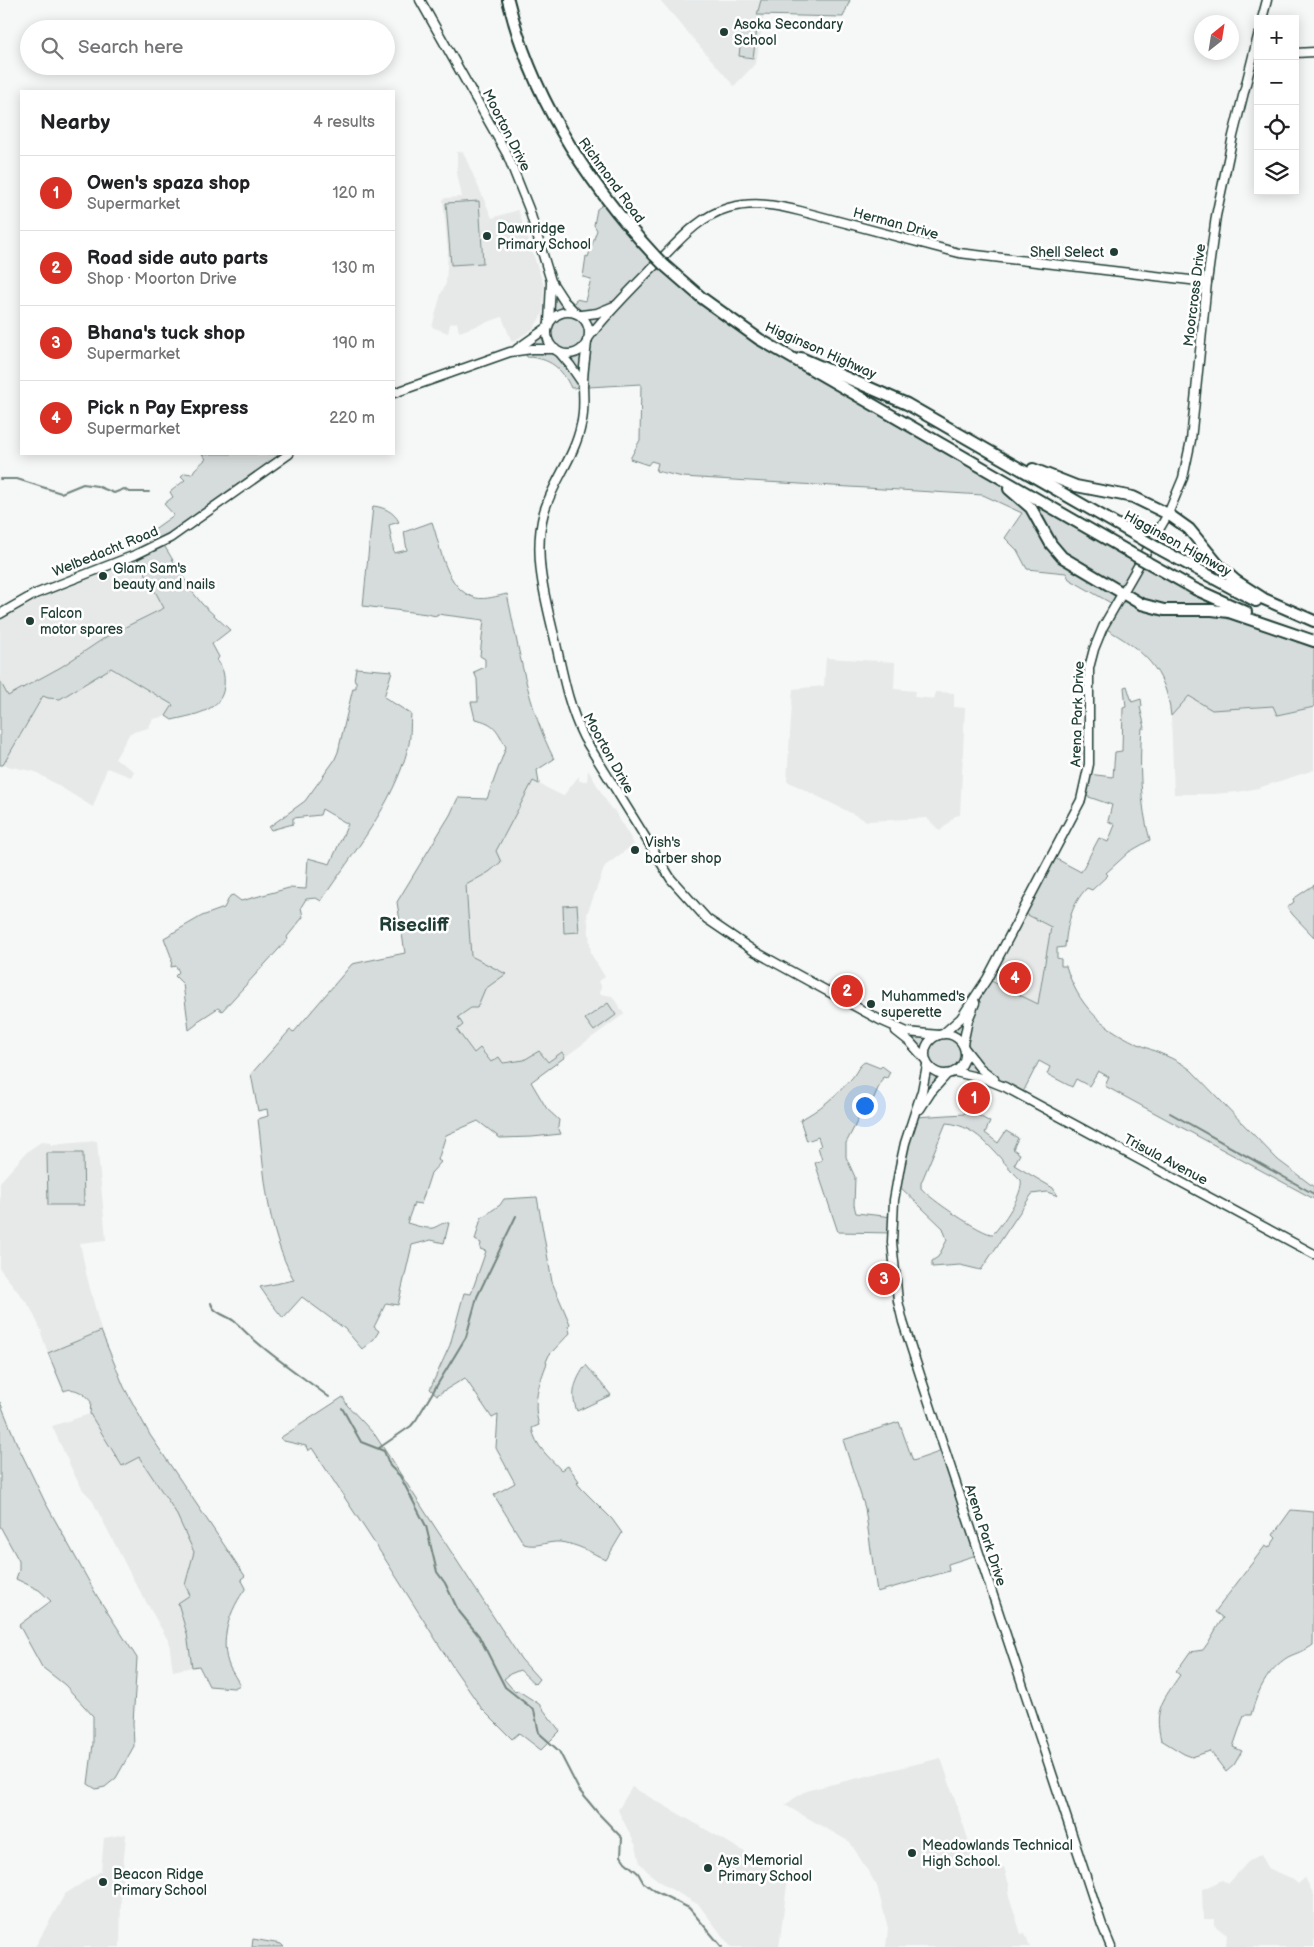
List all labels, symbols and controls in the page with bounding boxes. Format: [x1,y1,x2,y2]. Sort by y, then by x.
north arrow [1194,15,1239,60]
map controls [1254,15,1299,195]
button: + [1254,15,1299,60]
place label: Asoka Secondary School [734,16,844,49]
search box [20,20,395,75]
marker: Asoka Secondary School [718,26,730,38]
icon: search [38,34,66,62]
text: Search here [78,36,183,59]
button: − [1254,60,1299,105]
street label: Moorton Drive [479,86,534,174]
button: locate [1254,105,1299,150]
text: Nearby [40,110,110,135]
text: 4 results [313,113,375,132]
street label: Richmond Road [575,134,648,226]
button: layers [1254,150,1299,195]
text: Owen's spaza shop [87,172,250,195]
text: 1 [53,184,59,203]
text: 120 m [332,184,375,203]
text: Supermarket [87,195,180,214]
street label: Herman Drive [851,204,940,243]
place label: Dawnridge Primary School [497,220,591,253]
marker: Dawnridge Primary School [481,230,493,242]
street label: Moorcross Drive [1180,243,1209,347]
place label: Shell Select [1030,244,1105,261]
marker: Shell Select [1108,246,1120,258]
text: Road side auto parts [87,247,268,270]
text: 2 [51,259,61,278]
text: 130 m [332,259,375,278]
text: Shop · Moorton Drive [87,270,237,289]
street label: Higginson Highway [762,318,880,383]
text: Bhana's tuck shop [87,322,245,345]
text: 3 [51,334,61,353]
text: 190 m [333,334,375,353]
text: Supermarket [87,345,180,364]
text: Pick n Pay Express [87,397,248,420]
text: 4 [51,409,61,428]
text: 220 m [329,409,375,428]
text: Supermarket [87,420,180,439]
street label: Higginson Highway [1121,507,1235,580]
street label: Welbedacht Road [50,522,161,580]
place label: Glam Sam's beauty and nails [113,560,215,593]
marker: Glam Sam's beauty and nails [97,570,109,582]
place label: Falcon motor spares [40,605,123,638]
marker: Falcon motor spares [24,615,36,627]
street label: Arena Park Drive [1067,661,1088,767]
street label: Moorton Drive [579,710,638,797]
place label: Vish's barber shop [645,834,722,867]
marker: Vish's barber shop [629,844,641,856]
district label: Risecliff [379,914,450,937]
pin: 4 [999,959,1031,997]
pin: 2 [831,972,863,1010]
place label: Muhammed's superette [881,988,965,1021]
marker: Muhammed's superette [865,998,877,1010]
pin: 1 [958,1079,990,1117]
your location [852,1093,878,1119]
street label: Trisula Avenue [1121,1130,1211,1189]
pin: 3 [868,1260,900,1298]
street label: Arena Park Drive [961,1482,1010,1588]
place label: Meadowlands Technical High School. [922,1837,1073,1870]
marker: Meadowlands Technical High School. [906,1847,918,1859]
place label: Ays Memorial Primary School [718,1852,812,1885]
marker: Ays Memorial Primary School [702,1862,714,1874]
place label: Beacon Ridge Primary School [113,1866,207,1899]
marker: Beacon Ridge Primary School [97,1876,109,1888]

